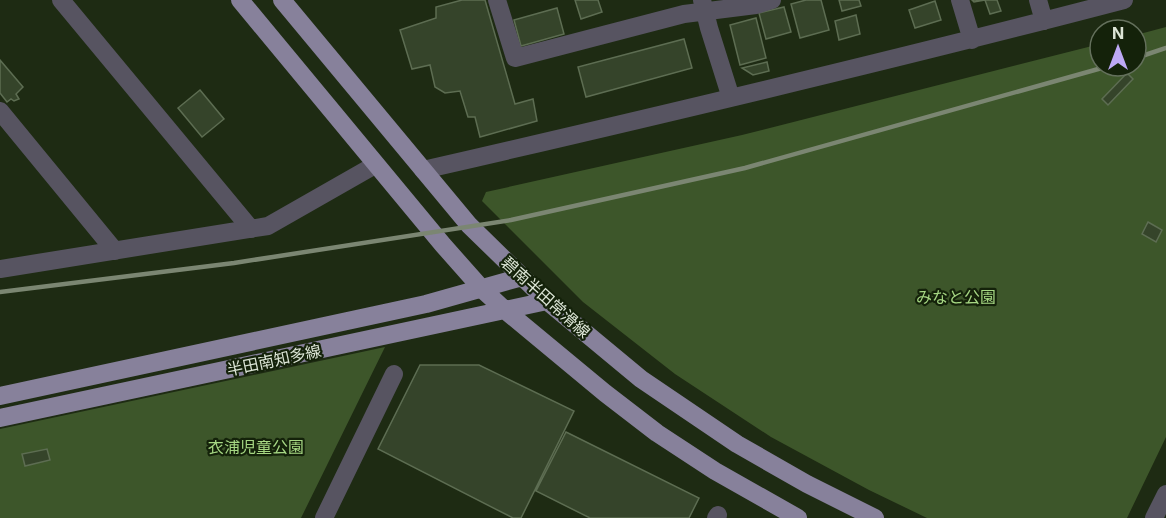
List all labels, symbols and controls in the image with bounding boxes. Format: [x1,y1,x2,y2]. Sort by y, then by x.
north arrow [1088,18,1148,78]
text: N [1112,23,1124,43]
street label: 碧南半田常滑線 [498,252,594,342]
park label: みなと公園 [916,287,996,307]
street label: 半田南知多線 [225,340,323,380]
park label: 衣浦児童公園 [208,437,304,457]

